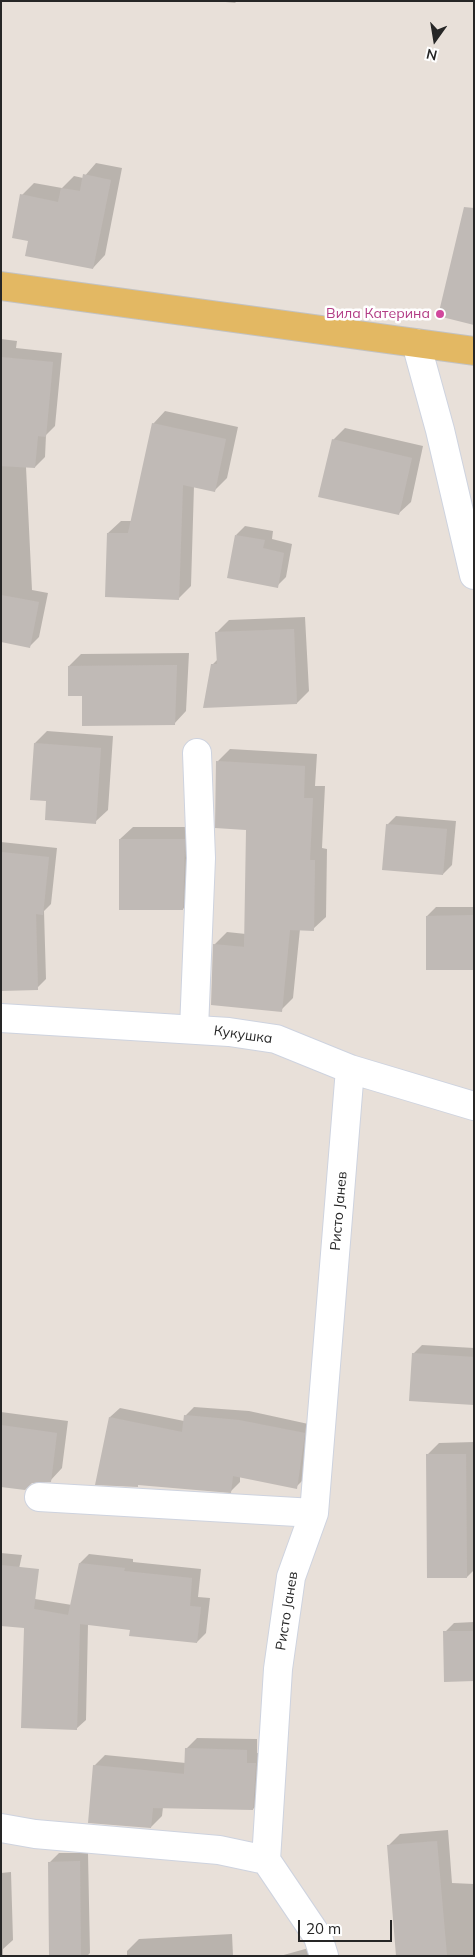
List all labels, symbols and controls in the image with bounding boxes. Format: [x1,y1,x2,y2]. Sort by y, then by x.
north arrow [410,15,460,65]
text: N [424,45,439,65]
place label: Вила Катерина [326,306,430,322]
marker: Вила Катерина [434,308,446,320]
street label: Кукушка [213,1023,273,1047]
street label: Ристо Јанев [327,1171,351,1251]
street label: Ристо Јанев [272,1570,302,1652]
scale bar [300,1910,394,1942]
text: 20 m [306,1919,341,1938]

